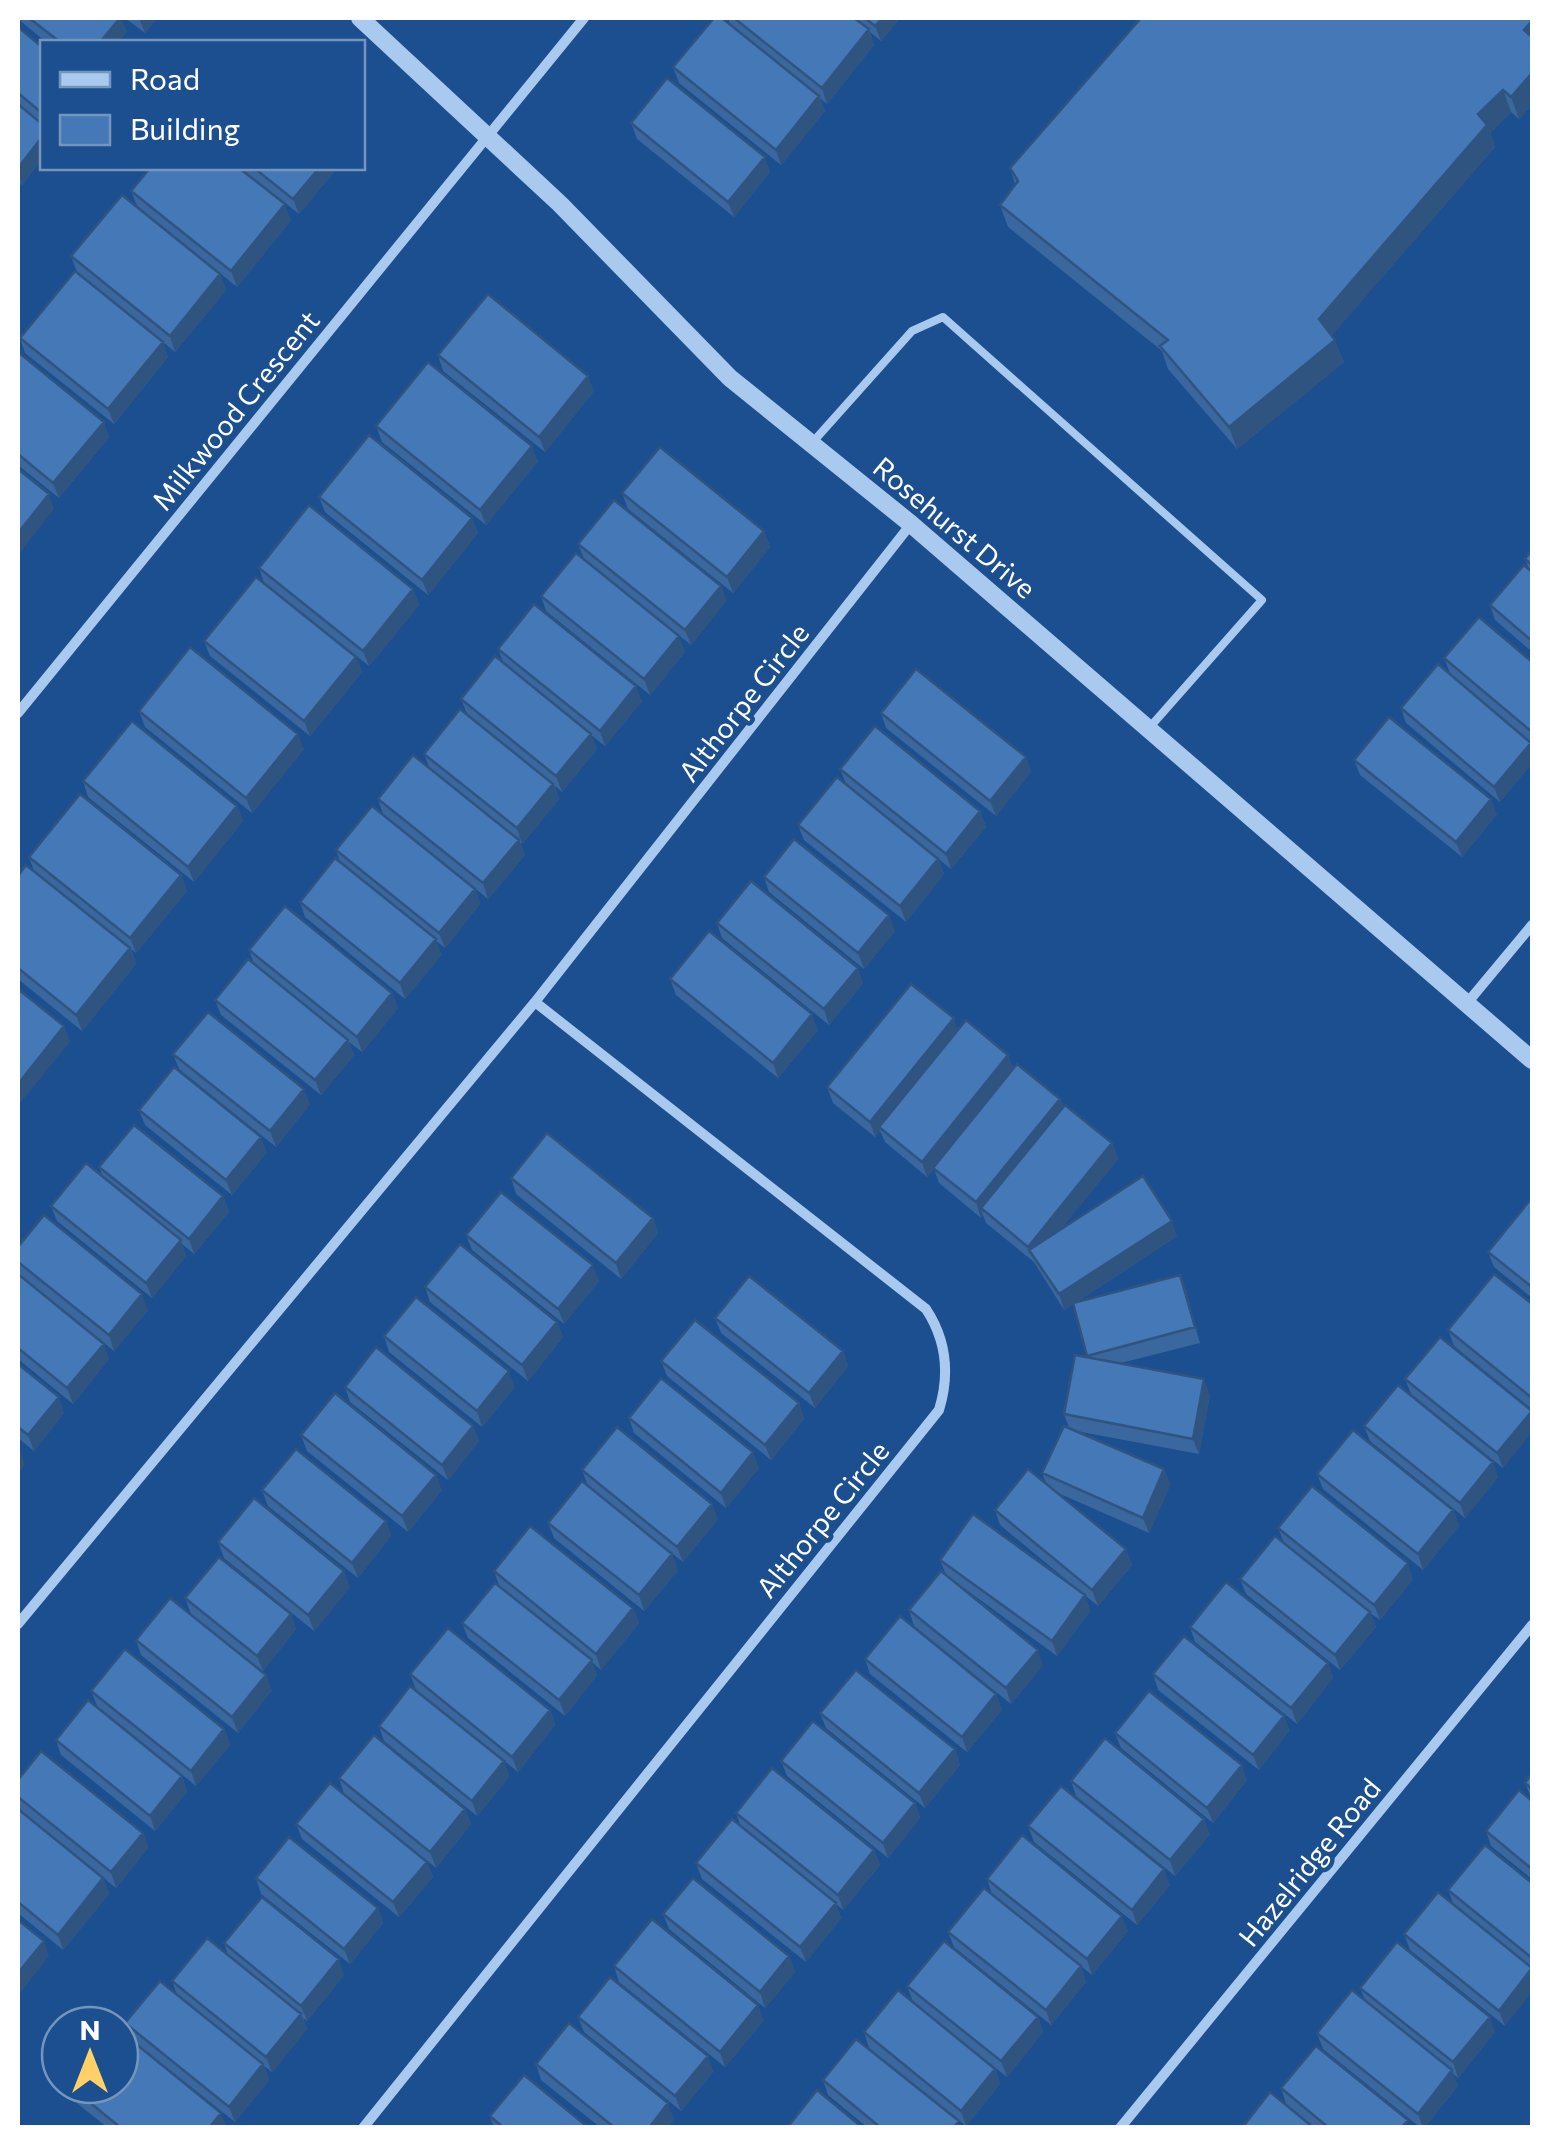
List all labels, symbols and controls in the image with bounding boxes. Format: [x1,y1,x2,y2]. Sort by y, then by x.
legend [40,40,365,170]
text: Road [130,59,200,96]
text: Building [130,109,240,146]
street label: Milkwood Crescent [144,303,326,517]
street label: Rosehurst Drive [867,449,1043,605]
street label: Althorpe Circle [671,616,815,788]
street label: Althorpe Circle [749,1434,895,1604]
street label: Hazelridge Road [1231,1771,1387,1953]
north arrow [40,2005,140,2105]
text: N [80,2012,101,2046]

